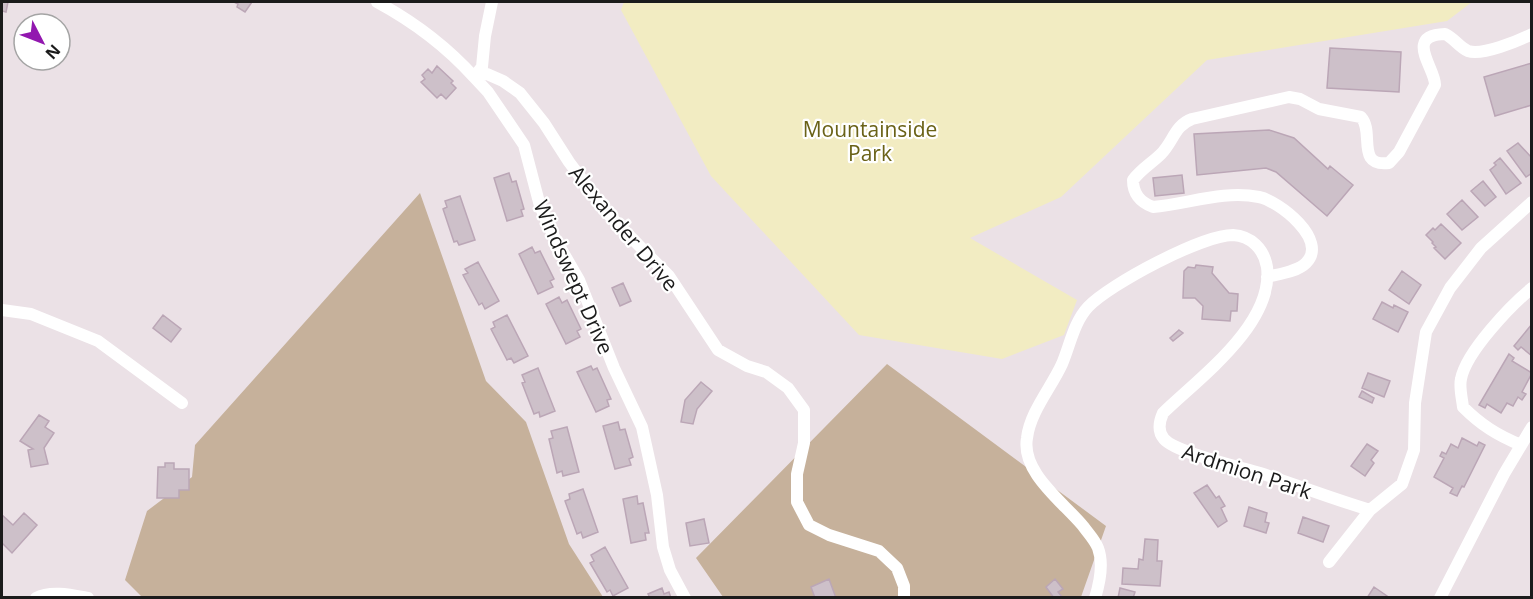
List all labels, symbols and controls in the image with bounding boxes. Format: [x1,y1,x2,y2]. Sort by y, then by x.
north arrow [12,12,72,72]
text: N [41,40,66,64]
park label: Mountainside Park [803,115,937,167]
street label: Alexander Drive [563,159,685,297]
street label: Windswept Drive [528,196,620,358]
street label: Ardmion Park [1179,437,1315,505]

